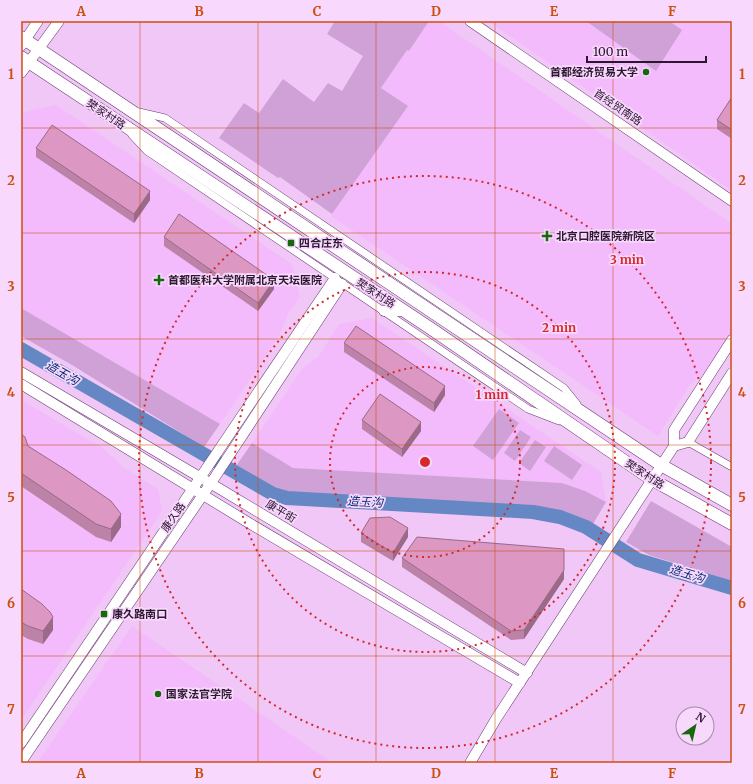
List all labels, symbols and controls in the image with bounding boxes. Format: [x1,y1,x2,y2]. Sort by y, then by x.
text: A [75,3,86,20]
text: B [194,3,204,20]
text: C [313,3,322,20]
text: D [431,3,441,20]
text: E [550,3,559,20]
text: F [668,3,676,20]
scale bar [587,38,706,64]
text: 100 m [593,44,628,59]
place label: 首都经济贸易大学 [550,65,638,79]
text: 1 [8,66,14,83]
text: 1 [739,66,745,83]
marker: 首都经济贸易大学 [641,67,651,77]
street label: 首经贸南路 [591,86,645,128]
street label: 樊家村路 [84,96,128,132]
text: 2 [7,172,15,189]
text: 2 [738,172,746,189]
place label: 北京口腔医院新院区 [556,229,655,243]
marker: 北京口腔医院新院区 [541,230,553,242]
place label: 四合庄东 [299,236,343,250]
marker: 四合庄东 [286,238,296,248]
text: 3 min [610,252,644,267]
place label: 首都医科大学附属北京天坛医院 [168,273,322,287]
marker: 首都医科大学附属北京天坛医院 [153,274,165,286]
street label: 樊家村路 [354,275,398,311]
text: 3 [7,278,15,295]
text: 3 [738,278,746,295]
text: 2 min [542,320,576,335]
water label: 造玉沟 [43,357,83,389]
text: 4 [7,384,16,401]
text: 4 [738,384,747,401]
text: 1 min [476,387,508,402]
centre of rings [418,455,432,469]
street label: 樊家村路 [623,456,667,492]
text: 5 [7,489,15,506]
text: 5 [738,489,746,506]
water label: 造玉沟 [347,493,385,510]
street label: 康平街 [263,497,299,525]
street label: 康久路 [158,499,188,535]
water label: 造玉沟 [668,561,708,587]
text: 6 [7,595,15,612]
text: 6 [738,595,746,612]
place label: 康久路南口 [112,607,167,621]
marker: 康久路南口 [99,609,109,619]
place label: 国家法官学院 [166,687,232,701]
marker: 国家法官学院 [153,689,163,699]
text: 7 [7,701,15,718]
text: 7 [738,701,746,718]
north arrow [675,706,715,746]
text: N [693,709,708,726]
text: A [75,765,86,782]
text: B [194,765,204,782]
text: C [313,765,322,782]
text: D [431,765,441,782]
text: E [550,765,559,782]
text: F [668,765,676,782]

